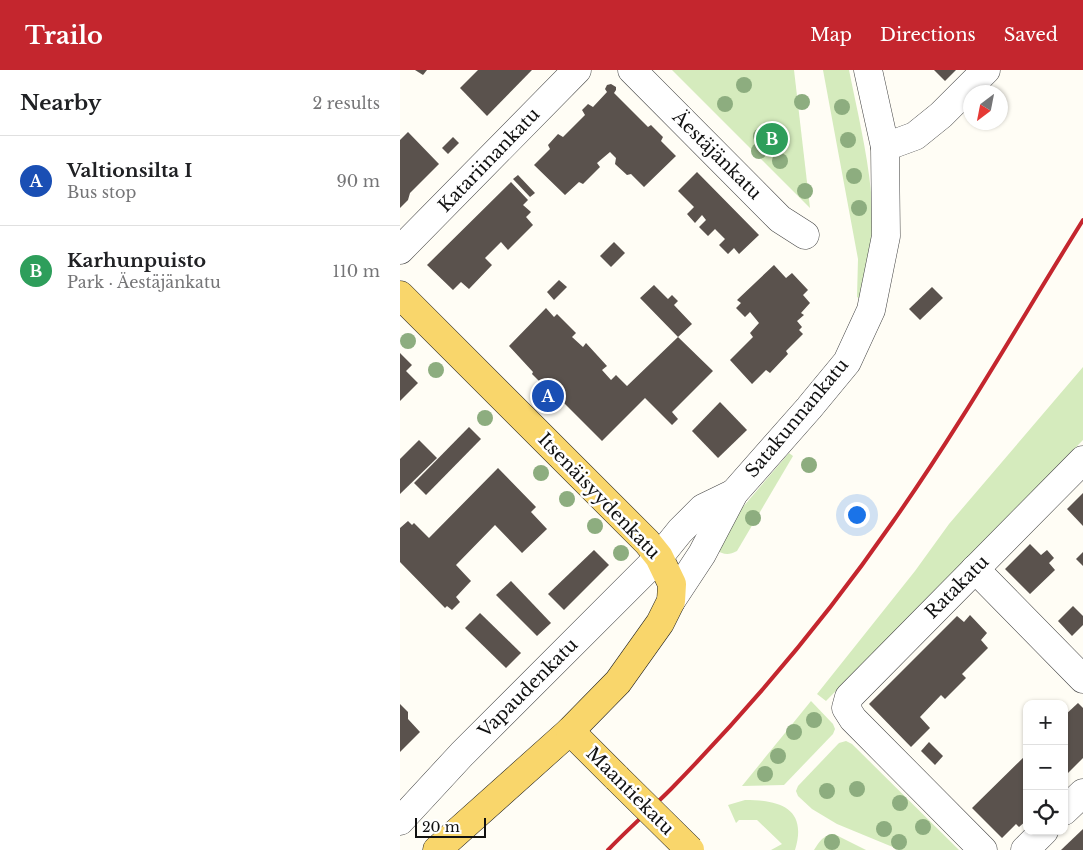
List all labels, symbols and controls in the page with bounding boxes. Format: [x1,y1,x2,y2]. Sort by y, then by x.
text: Trailo [25,21,103,50]
text: Map [810,24,852,46]
text: Directions [880,24,976,46]
text: Saved [1004,24,1058,46]
north arrow [963,85,1008,130]
text: Nearby [20,90,101,116]
text: 2 results [312,93,380,113]
street label: Katariinankatu [434,103,544,217]
street label: Äestäjänkatu [667,105,767,204]
pin: B [756,120,788,158]
text: Valtionsilta I [67,159,192,182]
text: A [30,171,42,191]
text: 90 m [337,171,380,191]
text: Bus stop [67,182,136,202]
text: Karhunpuisto [67,249,206,272]
text: B [30,261,42,281]
text: 110 m [333,261,380,281]
text: Park · Äestäjänkatu [67,272,221,292]
street label: Satakunnankatu [741,354,853,482]
pin: A [532,377,564,415]
street label: Itsenäisyydenkatu [533,428,665,564]
your location [844,502,870,528]
street label: Ratakatu [921,551,993,623]
street label: Vapaudenkatu [473,634,582,743]
map controls [1023,700,1068,835]
button: + [1023,700,1068,745]
street label: Maantiekatu [582,743,678,839]
button: − [1023,745,1068,790]
button: locate [1023,790,1068,835]
scale bar [415,815,486,838]
text: 20 m [422,818,460,836]

